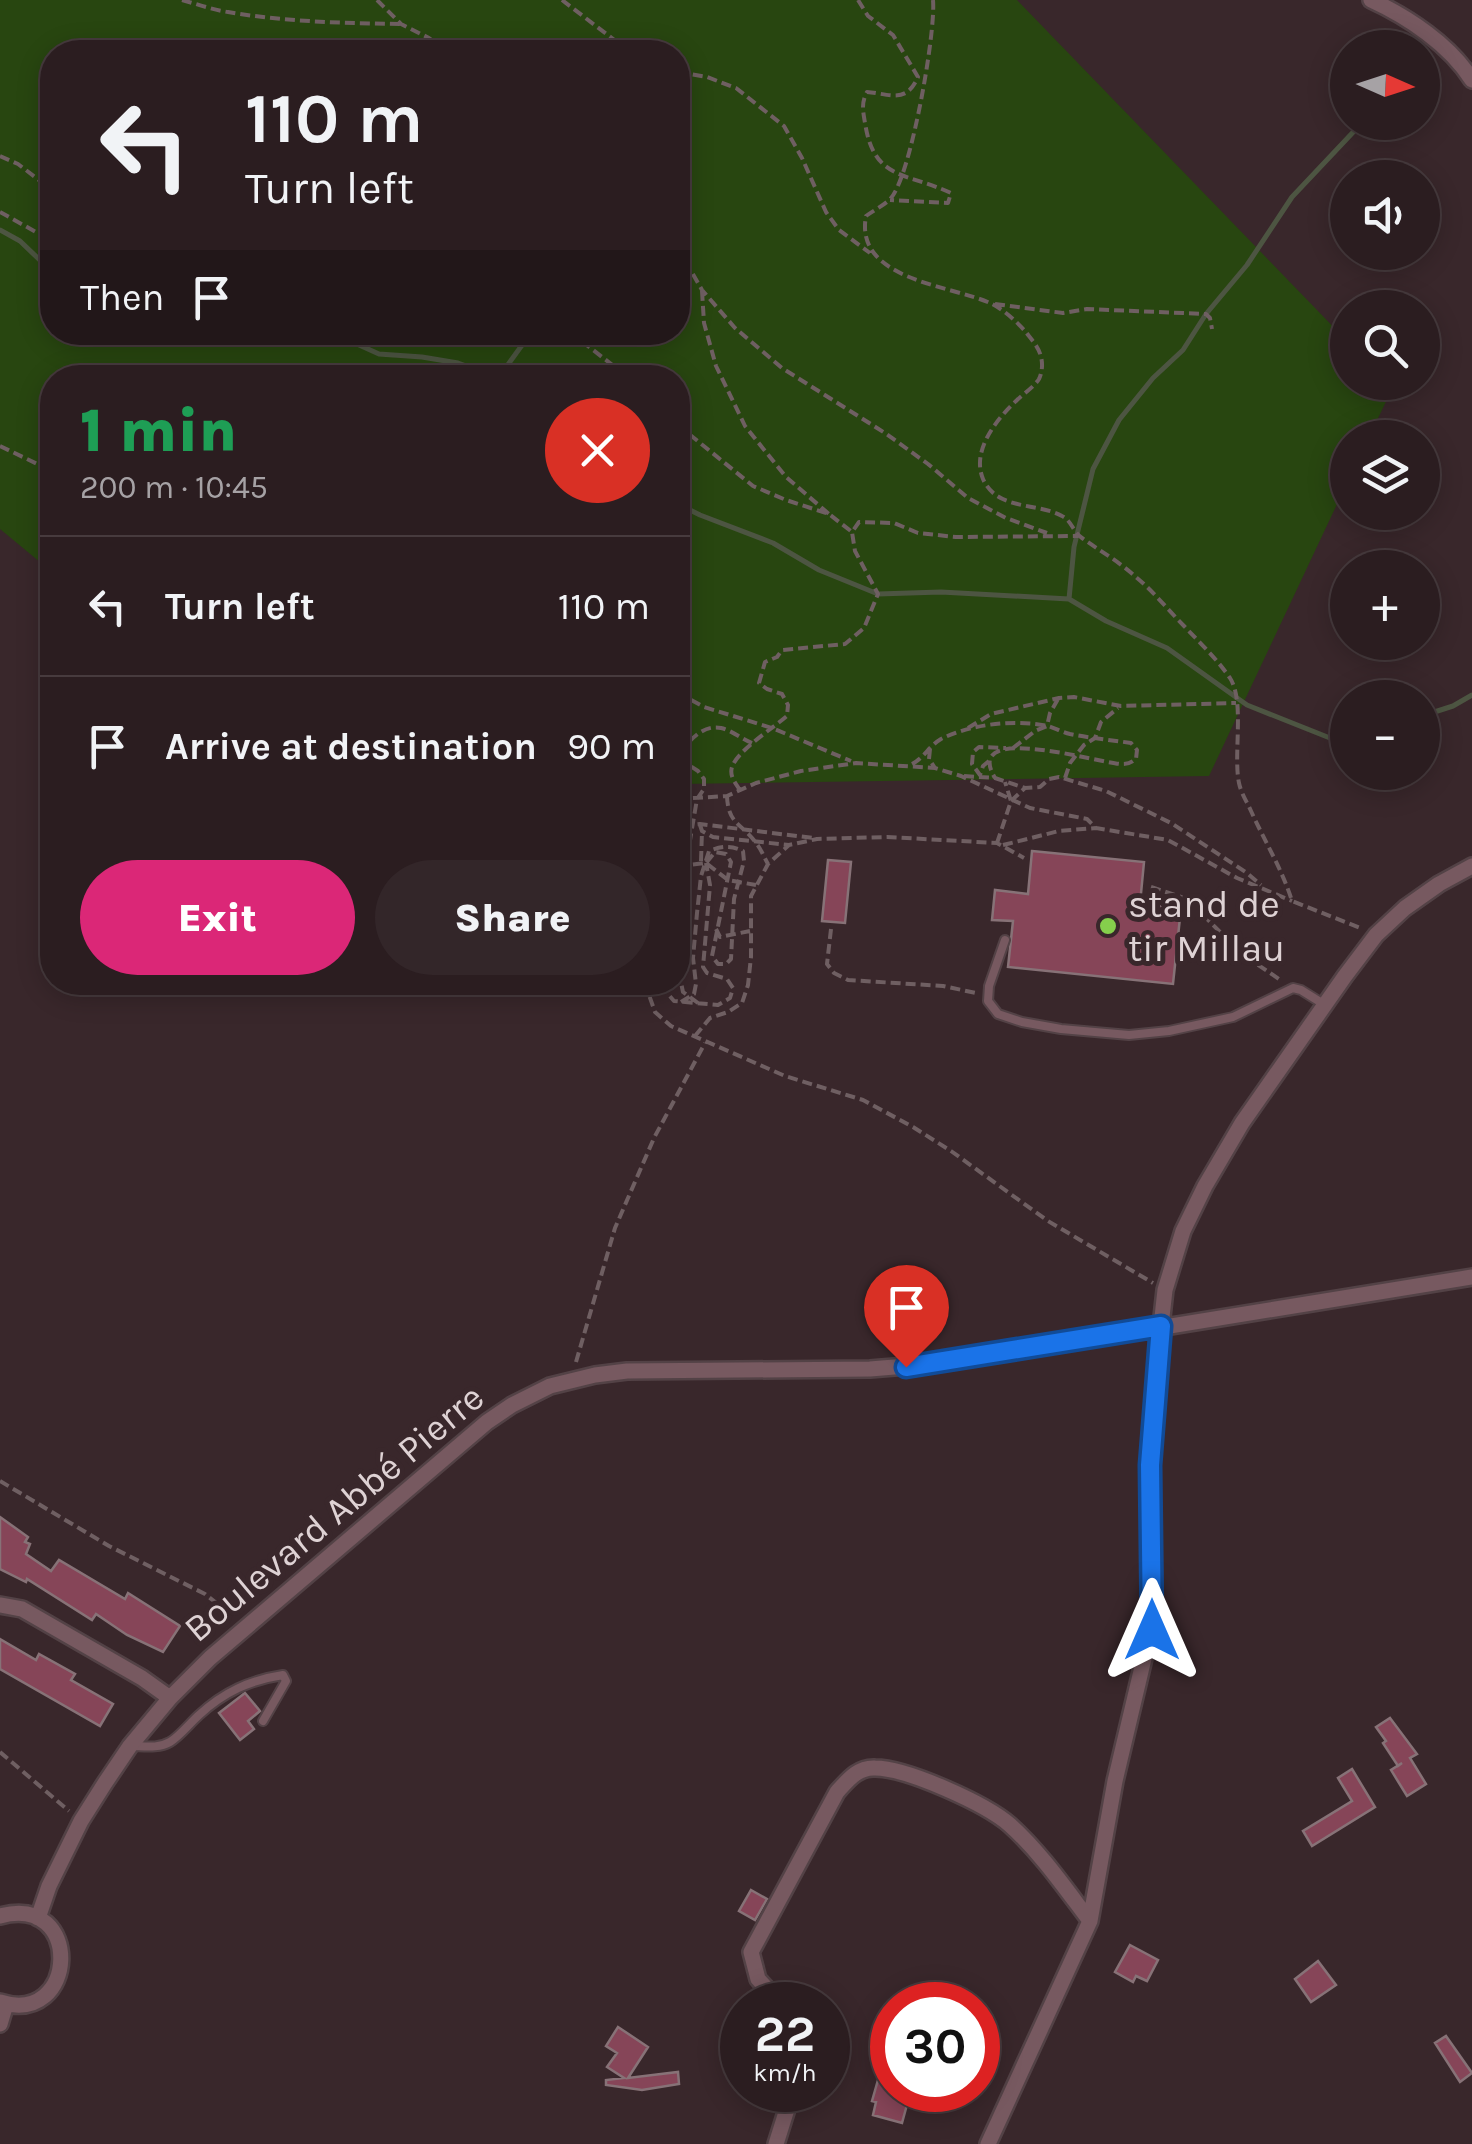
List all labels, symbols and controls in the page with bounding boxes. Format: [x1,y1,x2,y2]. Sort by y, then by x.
north arrow [1330,30,1440,140]
map controls [1330,30,1440,790]
text: 110 m [245,78,423,160]
icon: left [80,80,210,210]
button: sound [1330,160,1440,270]
text: Turn left [245,162,414,214]
icon: arrive [184,270,239,325]
text: Then [80,275,164,320]
button: search [1330,290,1440,400]
text: 1 min [80,396,237,466]
button: close [545,398,650,503]
button: layers [1330,420,1440,530]
text: 200 m · 10:45 [80,469,268,506]
button: + [1330,550,1440,660]
icon: left [80,579,135,634]
text: Turn left [165,584,315,629]
text: 110 m [558,584,650,629]
button: − [1330,680,1440,790]
icon: arrive [80,719,135,774]
text: Arrive at destination [165,724,537,769]
text: 90 m [567,724,656,769]
button: Exit [80,860,355,975]
button: Share [375,860,650,975]
place label: stand de tir Millau [1128,882,1285,971]
marker: stand de tir Millau [1097,915,1119,937]
pin [864,1265,949,1368]
icon: arrive [879,1280,934,1335]
street label: Boulevard Abbé Pierre [175,1375,493,1651]
position arrow [1100,1578,1204,1682]
speed limit sign: 30 [870,1982,1000,2112]
text: 22 [755,2005,815,2064]
text: km/h [753,2058,817,2087]

